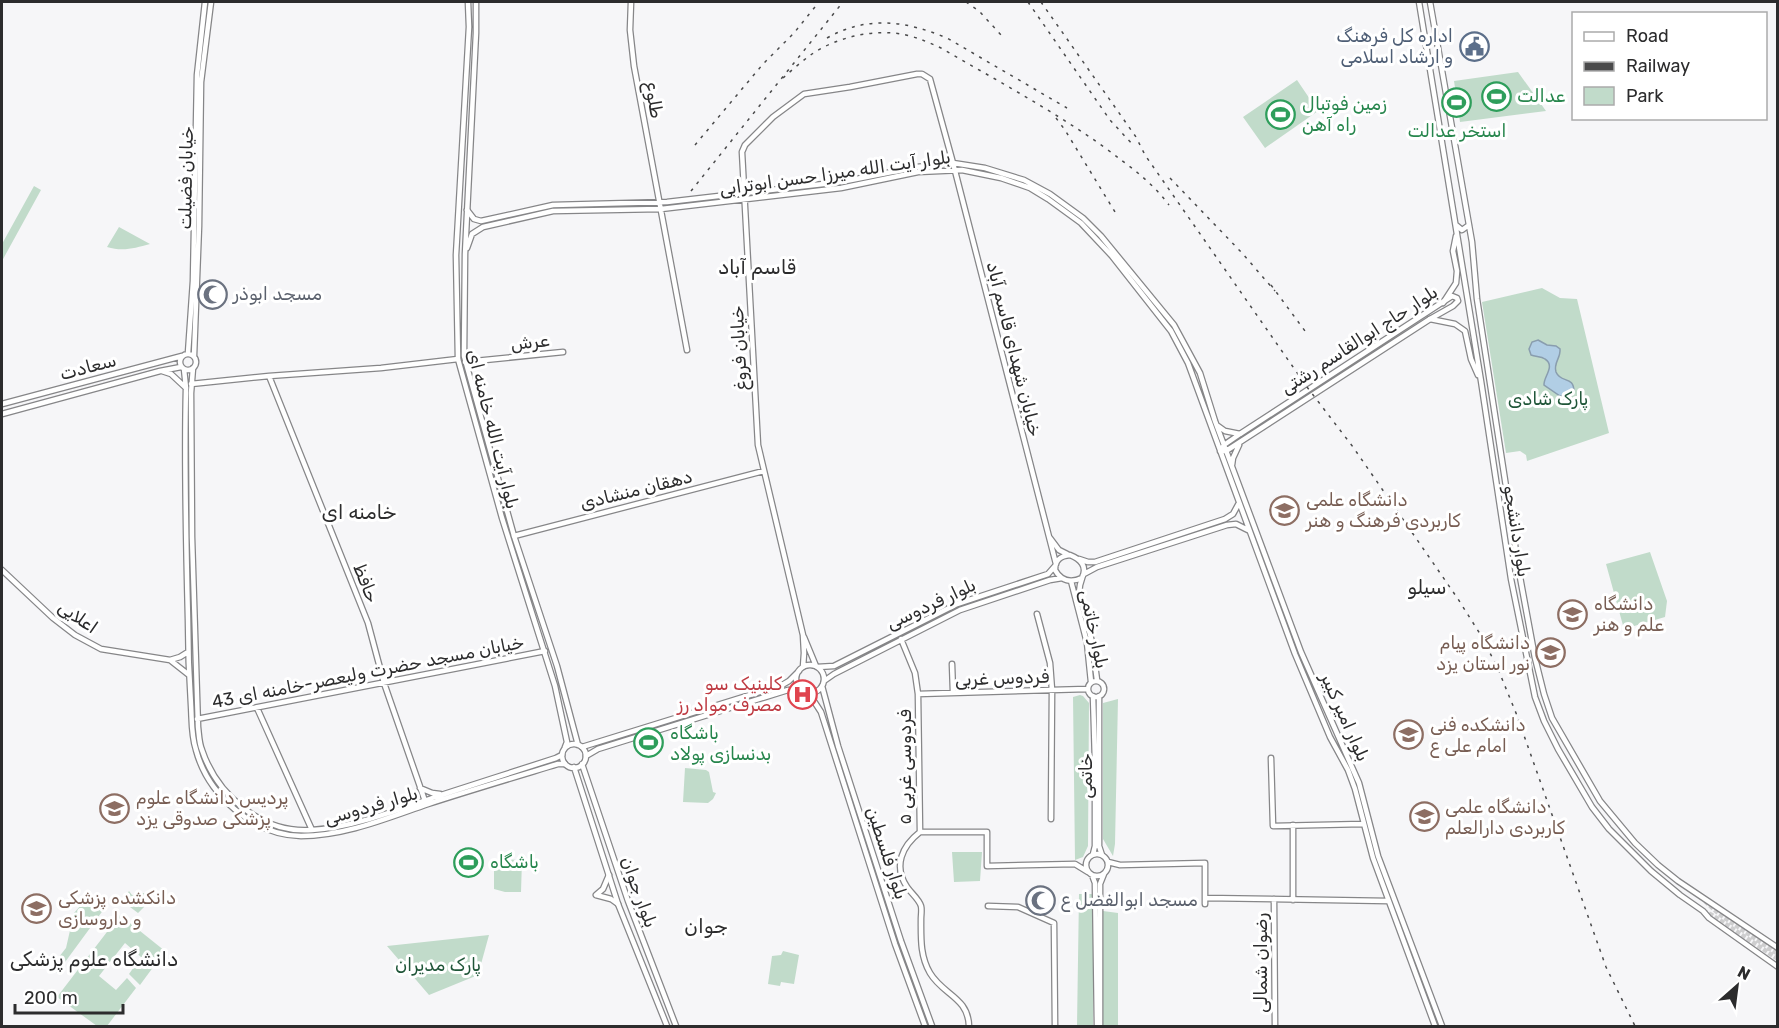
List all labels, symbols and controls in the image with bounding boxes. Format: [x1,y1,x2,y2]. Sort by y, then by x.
legend [1572,12,1767,120]
place label: اداره کل فرهنگ و ارشاد اسلامی [1336,25,1453,68]
text: Road [1626,25,1669,47]
public building icon: اداره کل فرهنگ و ارشاد اسلامی [1458,30,1490,62]
text: Railway [1626,55,1690,77]
street label: طلوع [639,80,668,120]
sports icon: عدالت [1480,80,1512,112]
place label: عدالت [1517,85,1566,107]
text: Park [1626,85,1664,107]
sports icon: استخر عدالت [1441,86,1473,118]
place label: زمین فوتبال راه آهن [1302,93,1387,136]
sports icon: زمین فوتبال راه آهن [1265,98,1297,130]
place label: استخر عدالت [1407,120,1507,142]
street label: خیابان فضیلت [174,126,198,230]
street label: بلوار آیت الله میرزا حسن ابوترابی [718,146,952,200]
district label: قاسم آباد [718,255,796,280]
street label: خیابان شهدای قاسم آباد [981,259,1046,439]
mosque icon: مسجد ابوذر [196,278,228,310]
street label: بلوار حاج ابوالقاسم رشتی [1276,281,1442,400]
place label: مسجد ابوذر [232,283,322,305]
street label: خیابان فروغ [726,305,753,391]
street label: عرش [509,329,551,355]
street label: بلوار آیت الله خامنه ای [463,347,523,511]
street label: سعادت [57,349,119,385]
park label: پارک شادی [1508,388,1588,411]
street label: دهقان منشادی [578,465,694,515]
street label: بلوار دانشجو [1499,483,1535,579]
place label: دانشگاه علمی کاربردی فرهنگ و هنر [1305,489,1461,532]
school or university icon: دانشگاه علمی کاربردی فرهنگ و هنر [1269,494,1301,526]
district label: خامنه ای [322,500,396,524]
street label: حافظ [348,560,384,606]
street label: بلوار فردوسی [883,574,979,634]
district label: سیلو [1407,575,1447,599]
street label: بلوار خاتمی [1075,587,1113,671]
place label: دانشگاه علم و هنر [1593,593,1664,637]
street label: اعلایی [54,596,102,638]
school or university icon: دانشگاه علم و هنر [1557,598,1589,630]
street label: خیابان مسجد حضرت ولیعصر-خامنه ای 43 [210,631,526,713]
place label: دانشگاه پیام نور استان یزد [1436,632,1530,675]
school or university icon: دانشگاه پیام نور استان یزد [1535,637,1567,669]
street label: فردوس غربی [954,665,1050,691]
street label: بلوار امیر کبیر [1315,668,1374,765]
place label: کلینیک سو مصرف مواد رز [676,673,782,716]
hospital icon: کلینیک سو مصرف مواد رز [787,678,819,710]
street label: فردوسی غربی ۵ [894,709,916,825]
place label: دانشکده فنی امام علی ع [1430,714,1526,758]
school or university icon: دانشکده فنی امام علی ع [1393,719,1425,751]
place label: باشگاه بدنسازی پولاد [670,722,771,766]
sports icon: باشگاه بدنسازی پولاد [633,727,665,759]
street label: خاتمی [1075,753,1097,799]
street label: بلوار فردوسی [322,782,420,830]
place label: پردیس دانشگاه علوم پزشکی صدوقی یزد [136,787,289,831]
school or university icon: پردیس دانشگاه علوم پزشکی صدوقی یزد [99,792,131,824]
place label: دانشگاه علمی کاربردی دارالعلم [1445,796,1565,840]
school or university icon: دانشگاه علمی کاربردی دارالعلم [1408,801,1440,833]
street label: بلوار فلسطین [862,804,912,902]
sports icon: باشگاه [453,846,485,878]
place label: باشگاه [490,851,539,873]
street label: بلوار جوان [616,853,662,931]
mosque icon: مسجد ابوالفضل ع [1024,884,1056,916]
place label: دانکشده پزشکی و داروسازی [58,887,176,930]
place label: مسجد ابوالفضل ع [1061,889,1198,912]
school or university icon: دانکشده پزشکی و داروسازی [21,892,53,924]
street label: رضوان شمالی [1250,913,1272,1013]
district label: جوان [684,914,728,938]
district label: دانشگاه علوم پزشکی [10,947,178,973]
park label: پارک مدیران [395,954,481,977]
north arrow [1707,956,1767,1016]
text: N [1734,962,1753,984]
scale bar [15,977,123,1015]
text: 200 m [24,987,78,1009]

